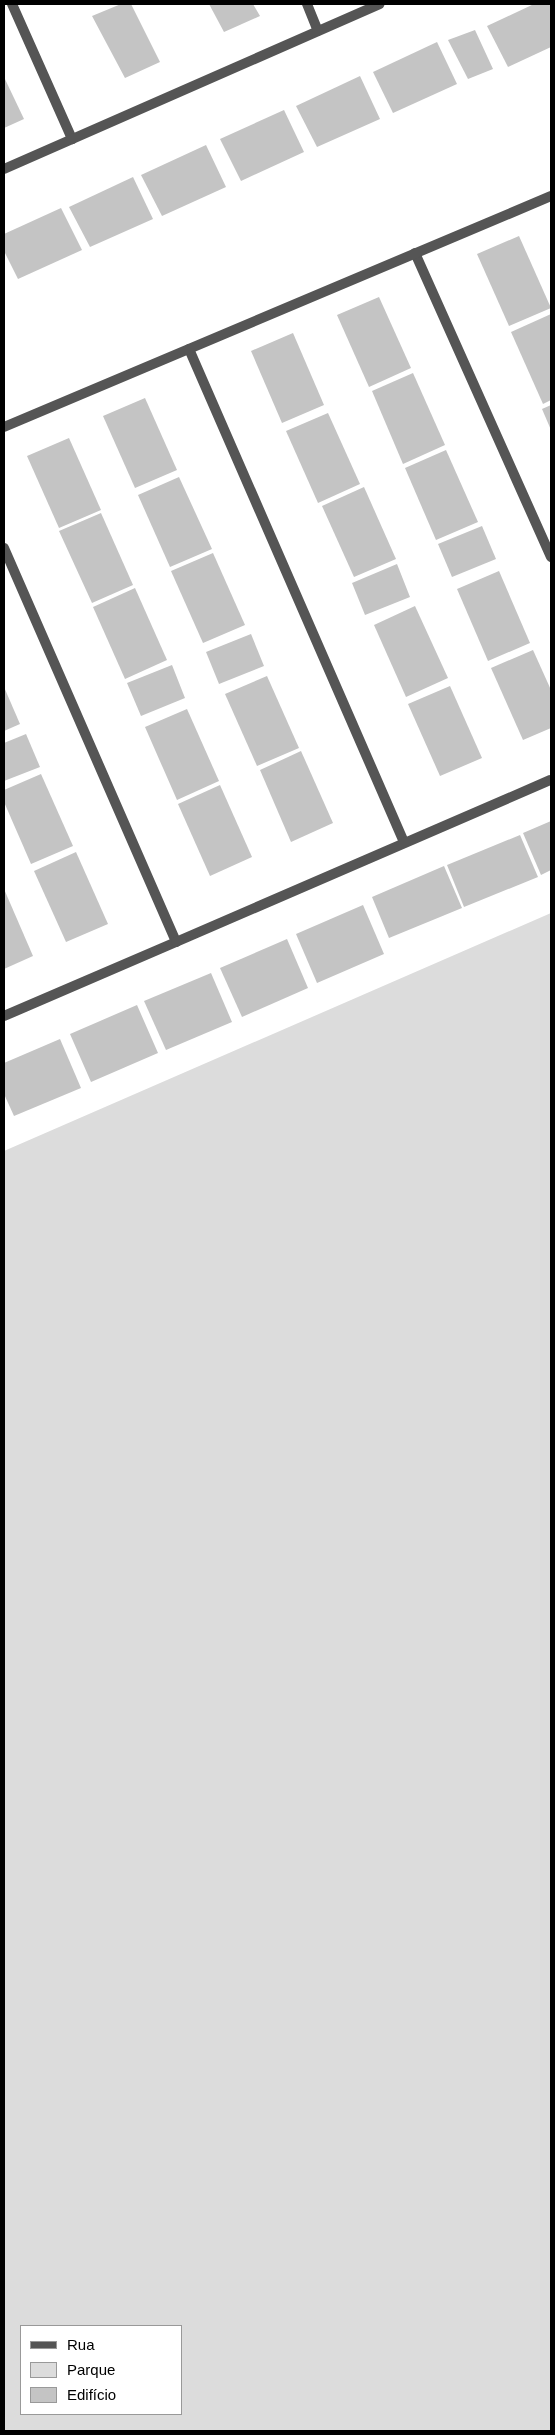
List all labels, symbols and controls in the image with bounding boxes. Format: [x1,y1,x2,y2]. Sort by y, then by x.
legend [20,2325,182,2415]
text: Rua [67,2336,95,2353]
text: Parque [67,2361,115,2378]
text: Edifício [67,2386,116,2403]

